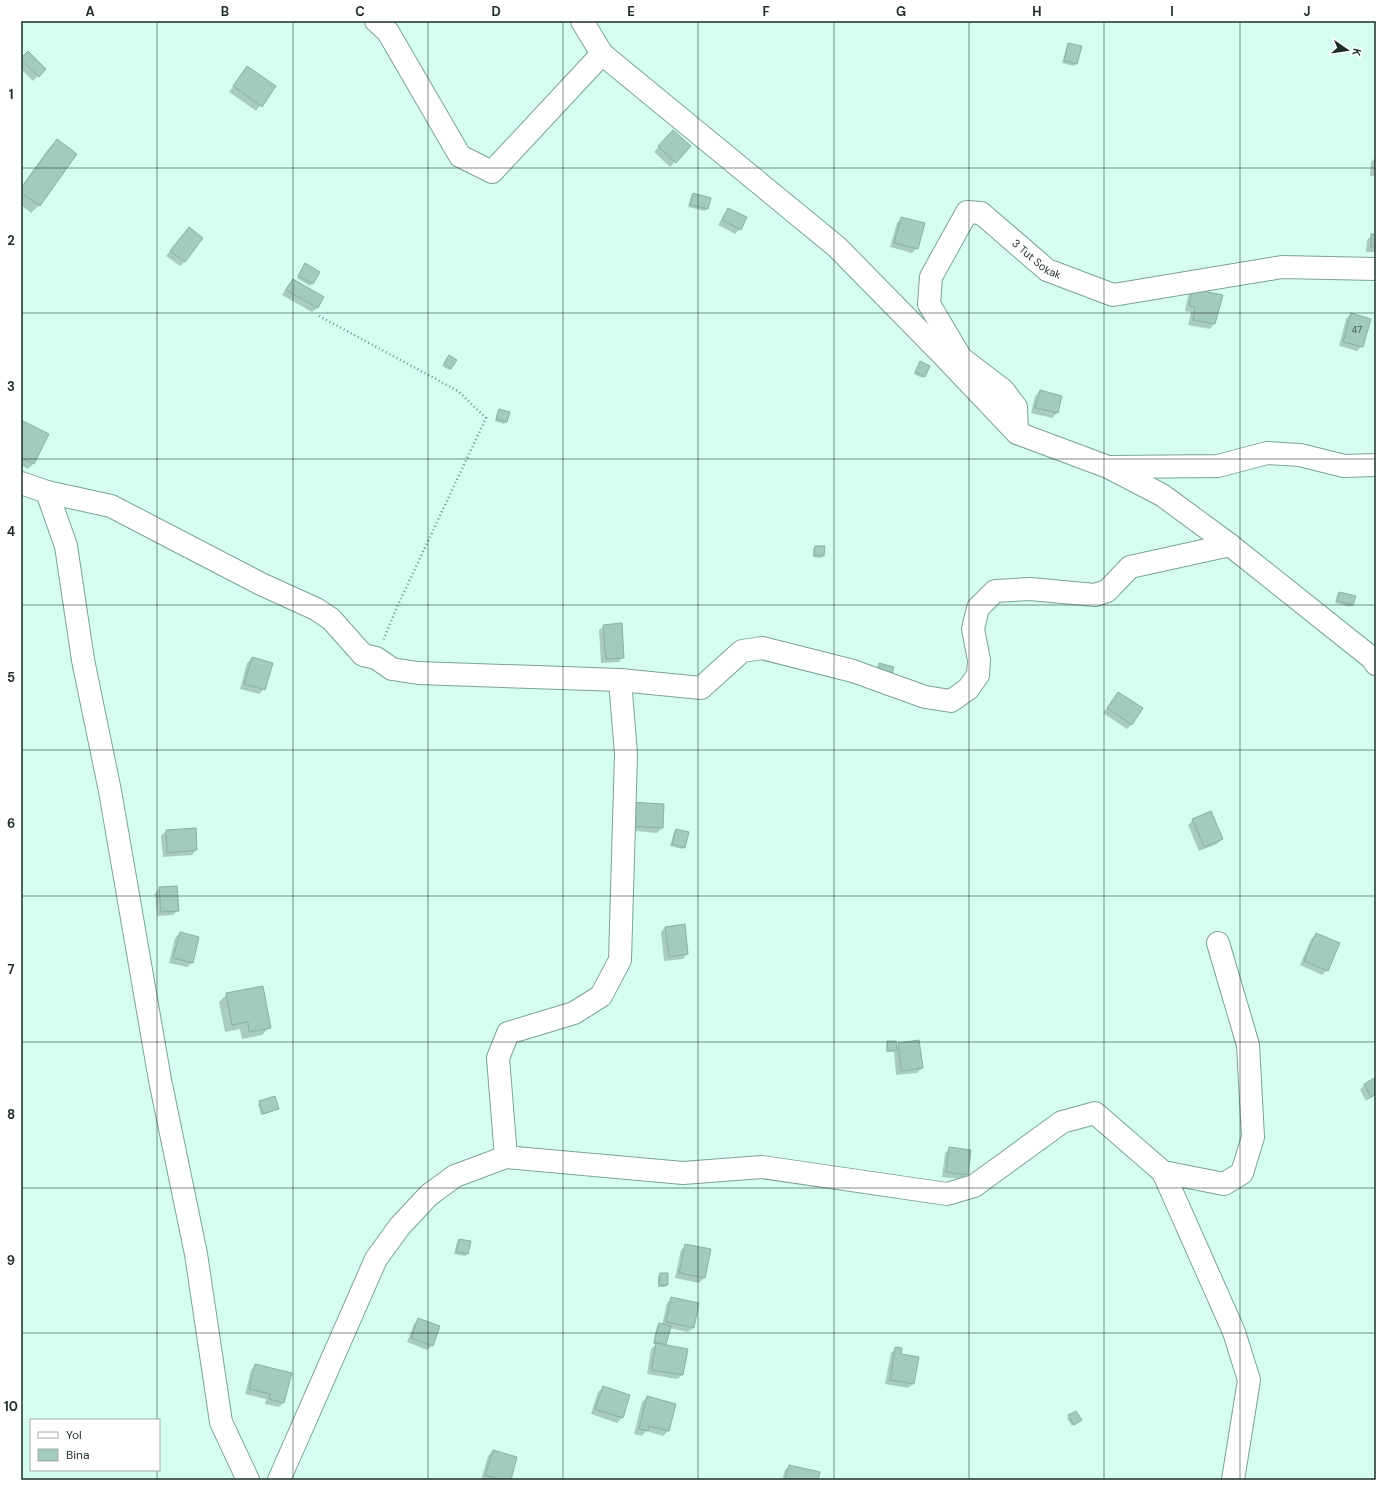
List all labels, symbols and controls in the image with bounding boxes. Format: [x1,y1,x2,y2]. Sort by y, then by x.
text: A [85,3,95,20]
text: B [221,3,229,20]
text: C [355,3,365,20]
text: D [491,3,501,20]
text: E [627,3,635,20]
text: F [762,3,770,20]
text: G [896,3,906,20]
text: H [1032,3,1042,20]
text: I [1170,3,1174,20]
text: J [1303,3,1311,20]
north arrow [1327,30,1367,70]
text: K [1349,47,1364,57]
text: 1 [9,86,13,103]
text: 2 [7,232,15,249]
street label: 3 Tut Sokak [1009,236,1064,282]
house number: 47 [1352,324,1362,336]
text: 3 [7,378,15,395]
text: 4 [7,523,15,540]
text: 5 [7,669,15,686]
text: 6 [7,815,15,832]
text: 7 [8,961,15,978]
text: 8 [7,1106,15,1123]
text: 9 [7,1252,15,1269]
text: 10 [4,1398,18,1415]
legend [30,1419,160,1471]
text: Yol [66,1427,82,1443]
text: Bina [66,1447,90,1463]

